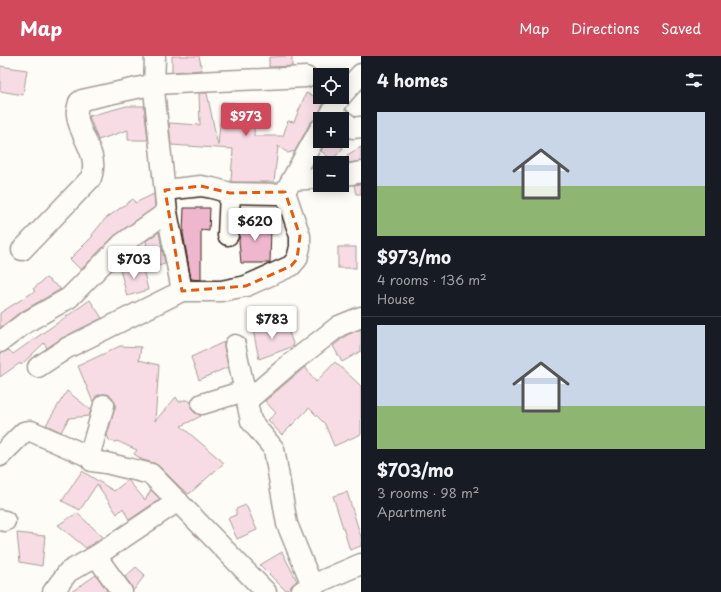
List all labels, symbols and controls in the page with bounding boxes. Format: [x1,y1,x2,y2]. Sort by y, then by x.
text: Map [20,14,62,42]
text: Map [519,18,549,39]
text: Directions [571,18,639,39]
text: Saved [661,18,701,39]
text: 4 homes [377,67,448,93]
map controls [313,68,349,192]
button: locate [313,68,349,104]
icon: filters [683,69,705,91]
pin: $973 [222,103,270,137]
text: $973 [230,106,262,125]
button: + [313,112,349,148]
icon: home [505,138,577,210]
button: − [313,156,349,192]
pin: $620 [231,208,279,242]
text: $620 [237,211,273,230]
text: $973/mo [377,244,451,270]
pin: $703 [110,246,158,280]
text: $703 [117,249,151,268]
text: 4 rooms · 136 m² [377,270,487,289]
text: House [377,289,415,308]
pin: $783 [248,306,296,340]
text: $783 [256,309,288,328]
icon: home [505,351,577,423]
text: $703/mo [377,457,454,483]
text: 3 rooms · 98 m² [377,483,479,502]
text: Apartment [377,502,446,521]

